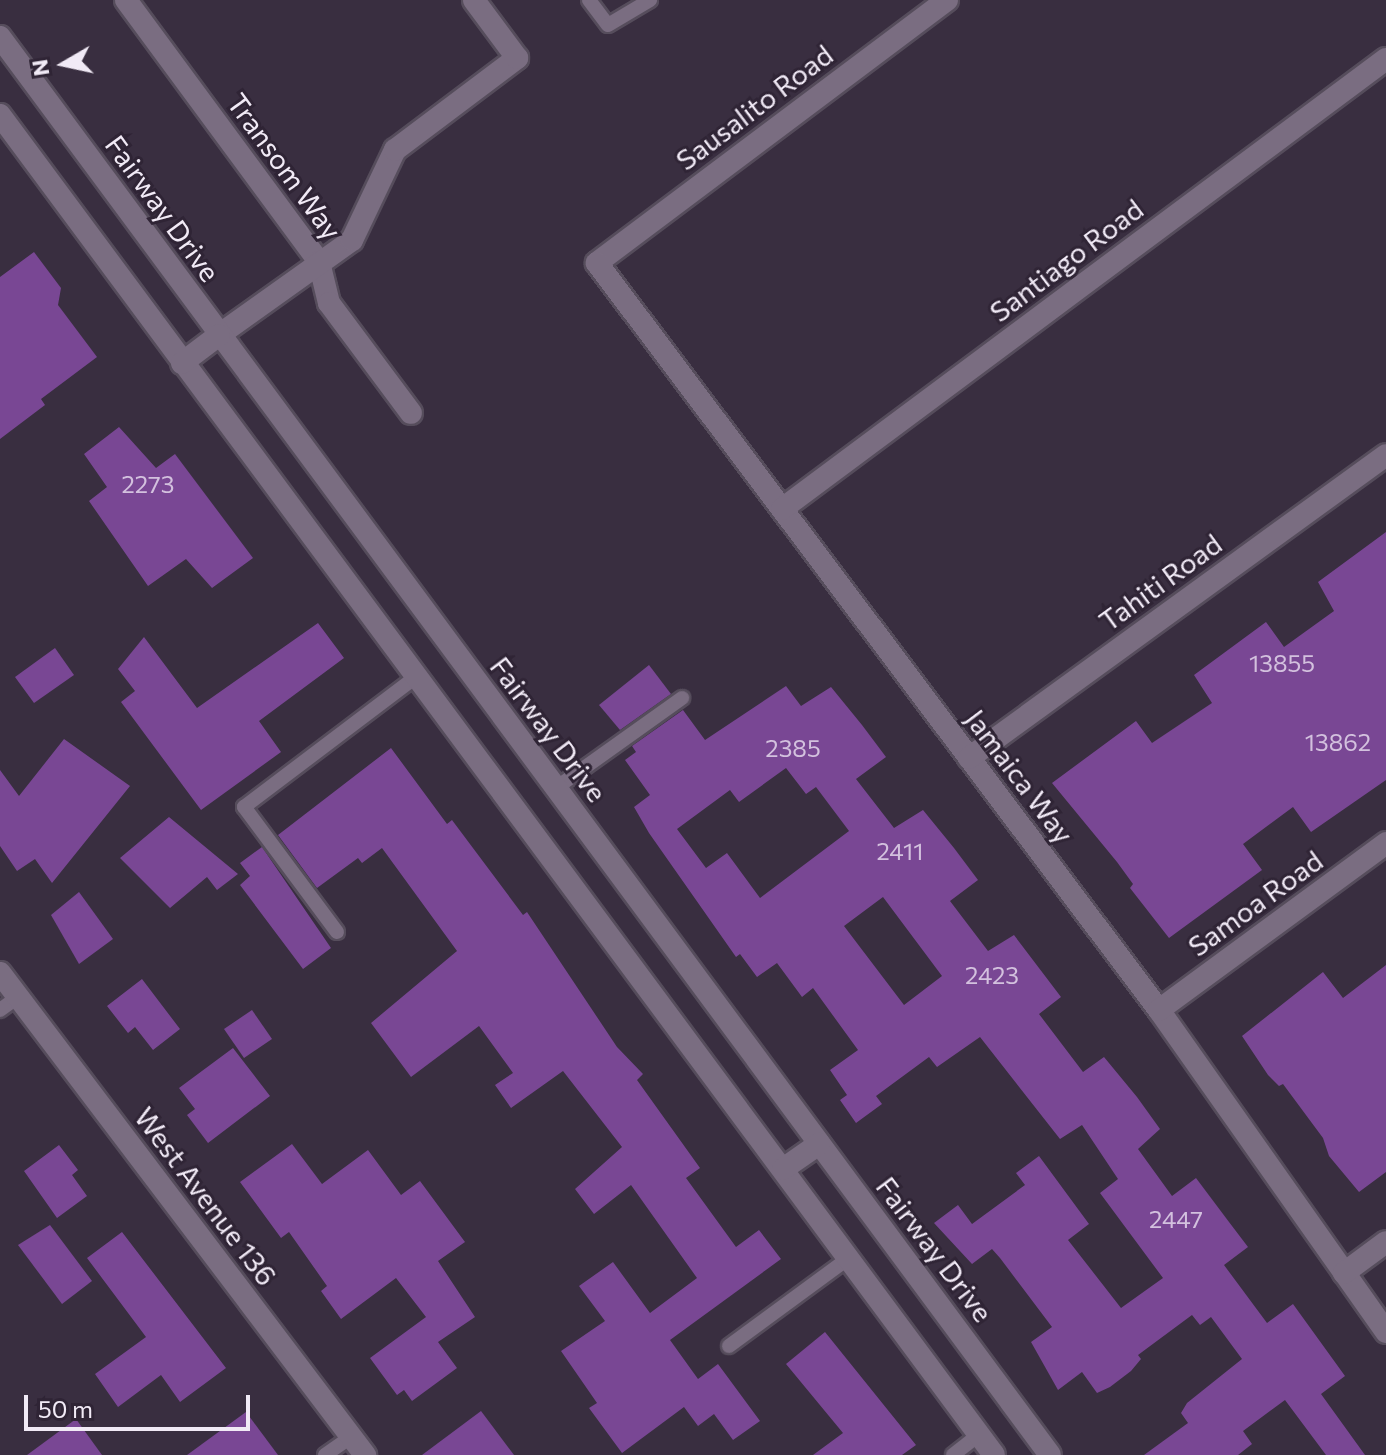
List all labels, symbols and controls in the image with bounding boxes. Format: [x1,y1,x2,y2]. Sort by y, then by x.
north arrow [24,24,104,104]
street label: Sausalito Road [669,37,839,177]
text: N [25,58,54,78]
street label: Transom Way [221,86,349,246]
street label: Fairway Drive [99,128,227,288]
street label: Santiago Road [983,192,1149,328]
house number: 2273 [122,470,174,498]
street label: Tahiti Road [1092,526,1228,638]
house number: 13855 [1249,649,1315,677]
street label: Fairway Drive [484,650,614,808]
street label: Jamaica Way [959,702,1081,850]
house number: 13862 [1305,728,1371,756]
house number: 2385 [765,734,821,762]
house number: 2411 [876,837,924,865]
street label: Samoa Road [1181,843,1329,963]
house number: 2423 [965,961,1019,989]
street label: West Avenue 136 [128,1100,284,1292]
street label: Fairway Drive [870,1170,1000,1328]
house number: 2447 [1149,1205,1203,1233]
scale bar [28,1379,254,1429]
text: 50 m [38,1394,93,1423]

